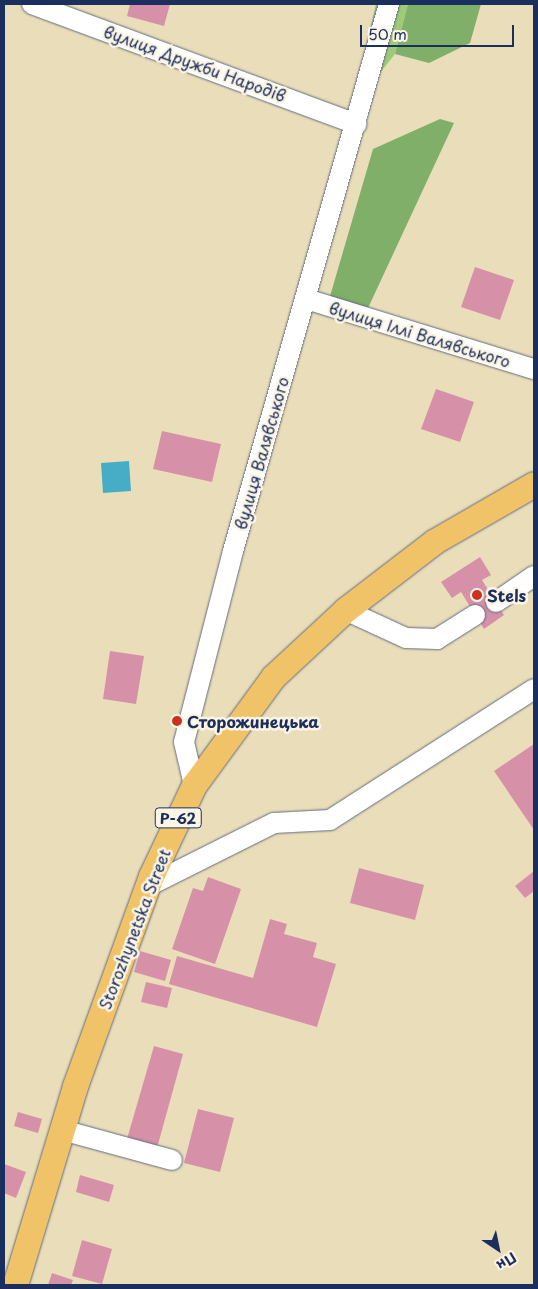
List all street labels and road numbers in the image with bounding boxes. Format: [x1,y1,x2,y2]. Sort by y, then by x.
street label: вулиця Дружби Народів [101,21,289,105]
street label: вулиця Іллі Валявського [326,297,514,371]
street label: вулиця Валявського [230,374,292,532]
road number: Р-62 [154,806,202,830]
street label: Storozhynetska Street [94,845,174,1013]

